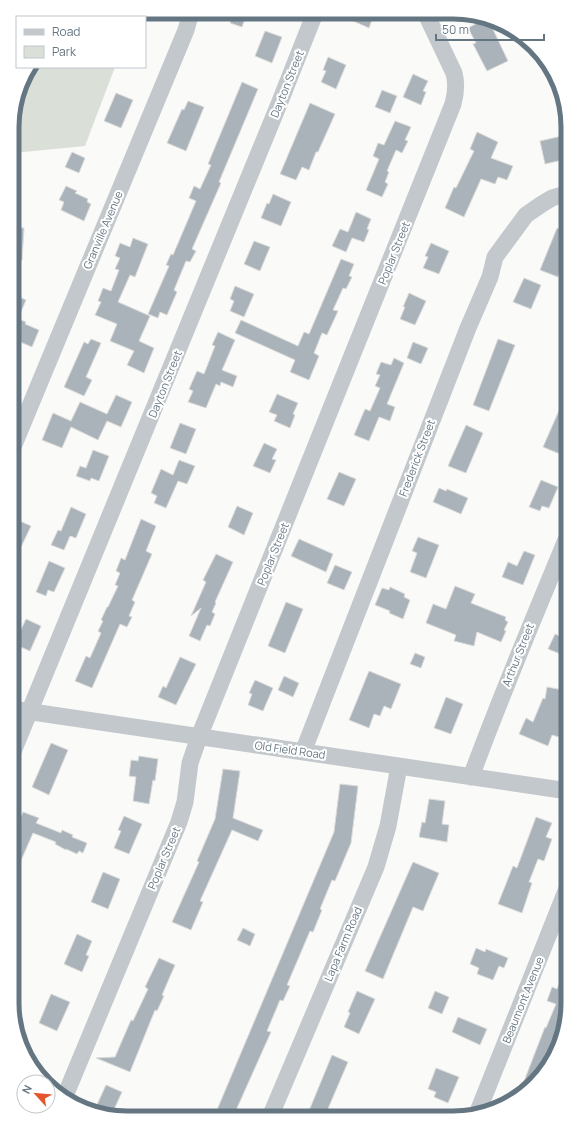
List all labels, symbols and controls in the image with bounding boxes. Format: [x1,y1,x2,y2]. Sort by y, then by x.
legend [16,16,146,68]
scale bar [436,16,544,42]
text: 50 m [442,21,469,38]
text: Road [52,23,80,40]
text: Park [52,43,77,60]
street label: Dayton Street [266,48,307,120]
street label: Granville Avenue [79,188,126,271]
street label: Poplar Street [374,219,413,287]
street label: Dayton Street [144,348,185,420]
street label: Frederick Street [395,417,438,498]
street label: Poplar Street [253,520,292,588]
street label: Arthur Street [498,621,537,689]
street label: Old Field Road [254,737,326,762]
street label: Poplar Street [144,824,183,891]
street label: Lapa Farm Road [320,904,365,983]
street label: Beaumont Avenue [498,954,547,1045]
north arrow [16,1074,56,1114]
text: N [18,1082,35,1096]

